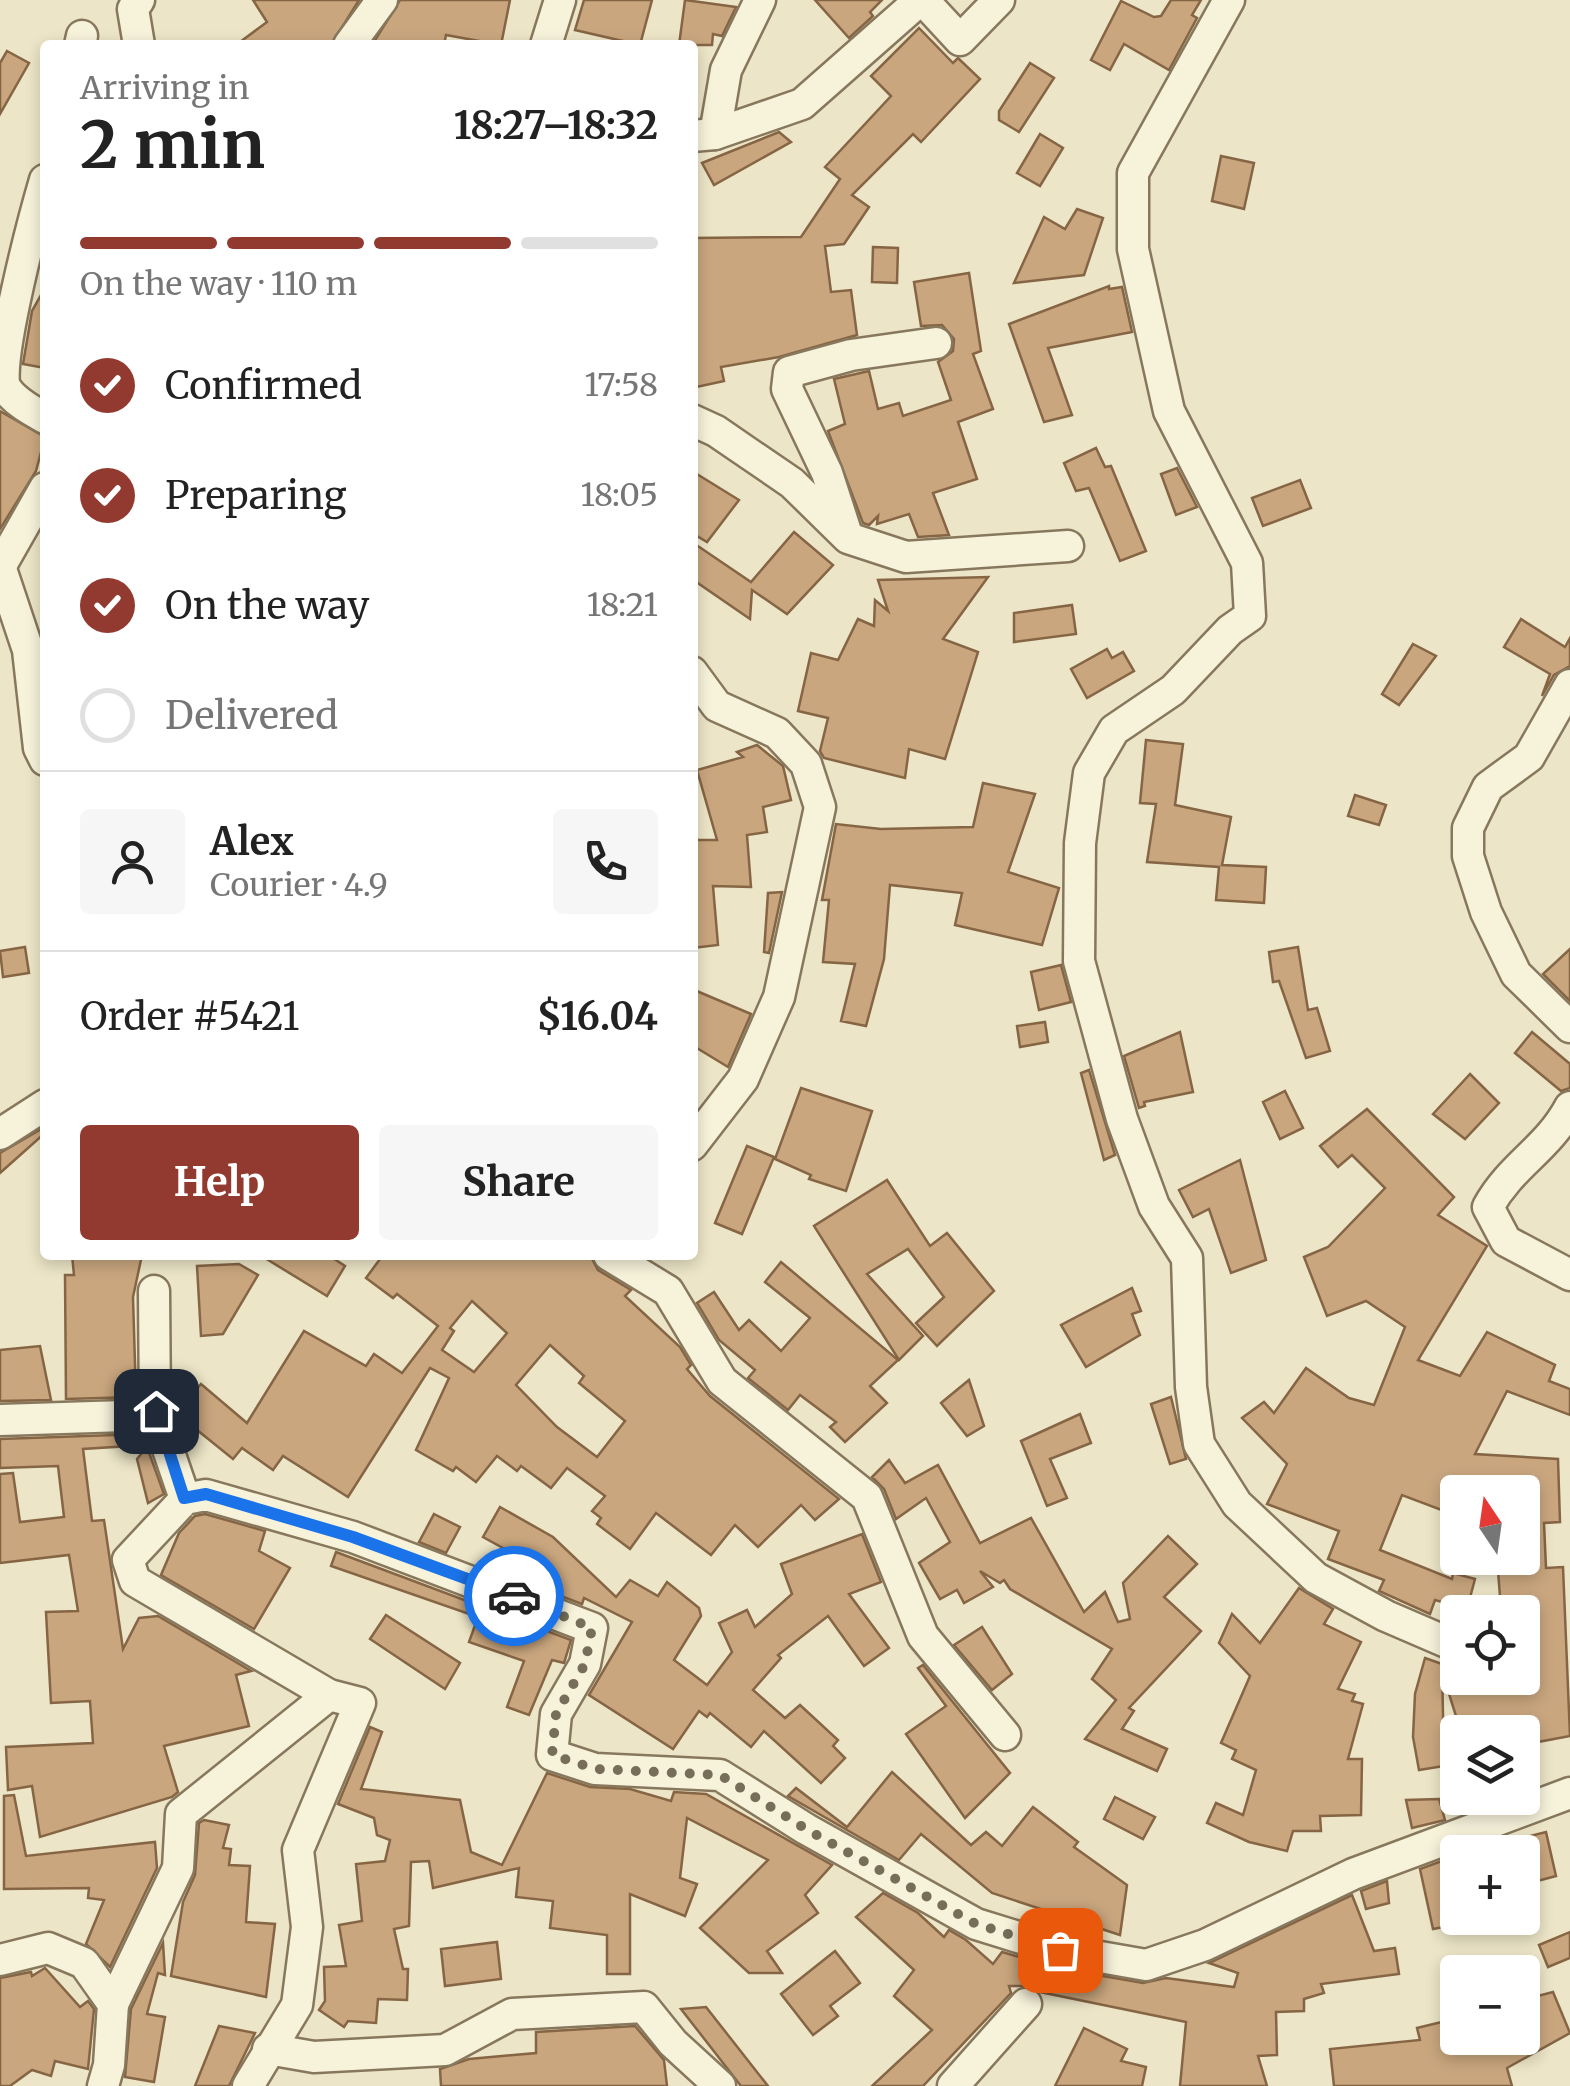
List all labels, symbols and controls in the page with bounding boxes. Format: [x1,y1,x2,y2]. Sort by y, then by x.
text: Arriving in [80,68,249,108]
text: 18:27–18:32 [454,102,658,149]
text: 2 min [80,104,265,186]
text: On the way · 110 m [80,264,357,304]
icon: check [80,358,135,413]
text: Confirmed [165,362,362,409]
text: 17:58 [585,365,658,405]
icon: check [80,468,135,523]
text: Preparing [165,472,347,519]
text: 18:05 [580,475,658,515]
icon: check [80,578,135,633]
text: On the way [165,582,369,629]
text: 18:21 [587,585,658,625]
text: Delivered [165,692,338,739]
button: person [80,809,185,914]
button: phone [553,809,658,914]
text: Alex [210,818,294,865]
text: Courier · 4.9 [210,865,388,905]
text: Order #5421 [80,993,299,1040]
text: $16.04 [537,993,658,1040]
button: Help [80,1125,359,1240]
button: Share [379,1125,658,1240]
pin [114,1369,199,1454]
icon: home [129,1384,184,1439]
north arrow [1440,1475,1540,1575]
map controls [1440,1475,1540,2055]
courier [464,1546,564,1646]
icon: car [487,1569,542,1624]
button: locate [1440,1595,1540,1695]
button: layers [1440,1715,1540,1815]
button: + [1440,1835,1540,1935]
pin [1018,1908,1103,1993]
icon: bag [1033,1923,1088,1978]
button: − [1440,1955,1540,2055]

